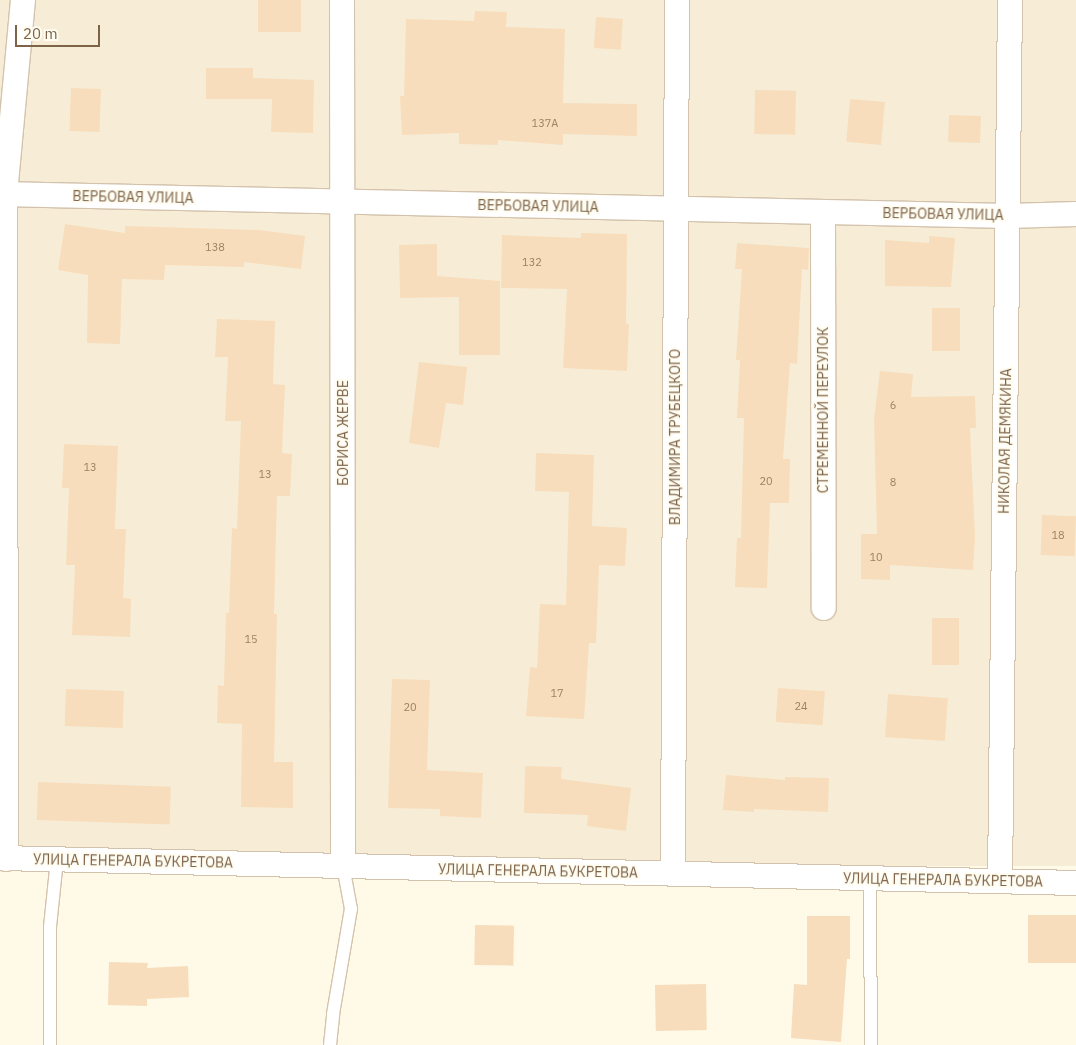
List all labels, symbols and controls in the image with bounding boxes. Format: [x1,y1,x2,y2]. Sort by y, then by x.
scale bar [18,15,102,47]
text: 20 m [23,24,58,43]
house number: 137А [532,116,558,130]
street label: ВЕРБОВАЯ УЛИЦА [72,188,194,206]
street label: ВЕРБОВАЯ УЛИЦА [477,197,599,215]
street label: ВЕРБОВАЯ УЛИЦА [882,205,1004,223]
house number: 138 [205,240,225,254]
house number: 132 [522,255,542,269]
street label: СТРЕМЕННОЙ ПЕРЕУЛОК [815,327,831,493]
street label: ВЛАДИМИРА ТРУБЕЦКОГО [667,349,683,525]
street label: НИКОЛАЯ ДЕМЯКИНА [995,368,1015,514]
street label: БОРИСА ЖЕРВЕ [335,380,351,486]
house number: 6 [890,398,896,412]
house number: 13 [83,460,97,474]
house number: 13 [258,467,272,481]
house number: 20 [759,474,773,488]
house number: 8 [890,475,896,489]
house number: 18 [1051,528,1065,542]
house number: 10 [869,550,883,564]
house number: 15 [244,632,258,646]
house number: 17 [550,686,564,700]
house number: 24 [794,699,808,713]
house number: 20 [403,700,417,714]
street label: УЛИЦА ГЕНЕРАЛА БУКРЕТОВА [33,851,233,871]
street label: УЛИЦА ГЕНЕРАЛА БУКРЕТОВА [438,861,638,881]
street label: УЛИЦА ГЕНЕРАЛА БУКРЕТОВА [843,870,1043,890]

